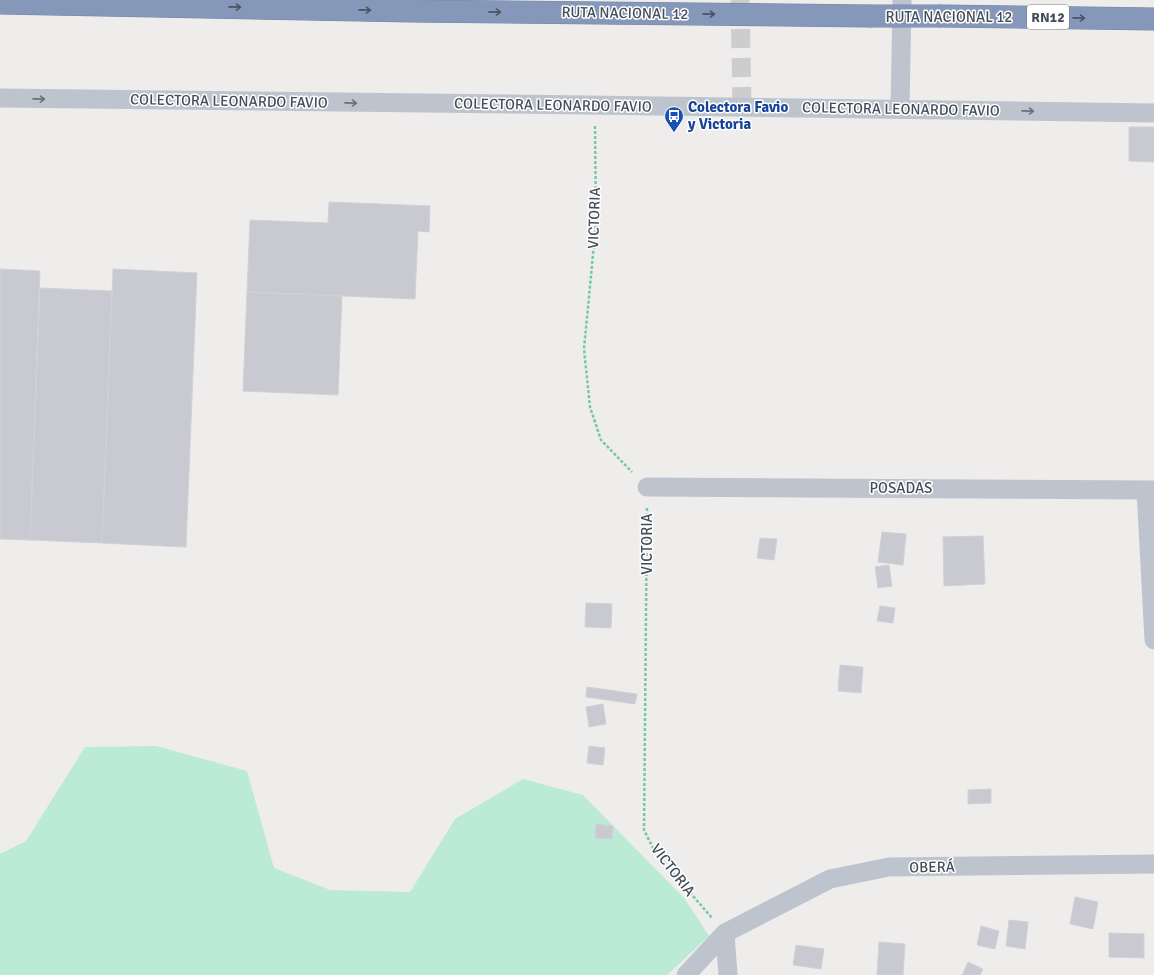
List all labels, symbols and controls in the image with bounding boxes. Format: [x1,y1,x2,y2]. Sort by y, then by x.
one-way arrow [228,3,241,11]
street label: RUTA NACIONAL 12 [561,3,689,23]
road number: RN12 [1027,5,1069,29]
one-way arrow [358,6,371,14]
one-way arrow [488,8,501,16]
street label: RUTA NACIONAL 12 [886,8,1012,26]
one-way arrow [702,10,715,18]
one-way arrow [1072,14,1085,22]
street label: COLECTORA LEONARDO FAVIO [130,90,328,112]
street label: COLECTORA LEONARDO FAVIO [454,94,652,116]
one-way arrow [32,95,45,103]
place label: Colectora Favio y Victoria [687,98,788,133]
street label: COLECTORA LEONARDO FAVIO [802,98,1000,120]
one-way arrow [344,99,357,107]
bus stop icon: Colectora Favio y Victoria [663,105,685,133]
one-way arrow [1021,107,1034,115]
street label: VICTORIA [584,187,604,249]
street label: POSADAS [870,479,932,497]
street label: VICTORIA [638,513,656,575]
street label: VICTORIA [647,840,699,900]
street label: OBERÁ [909,857,955,876]

